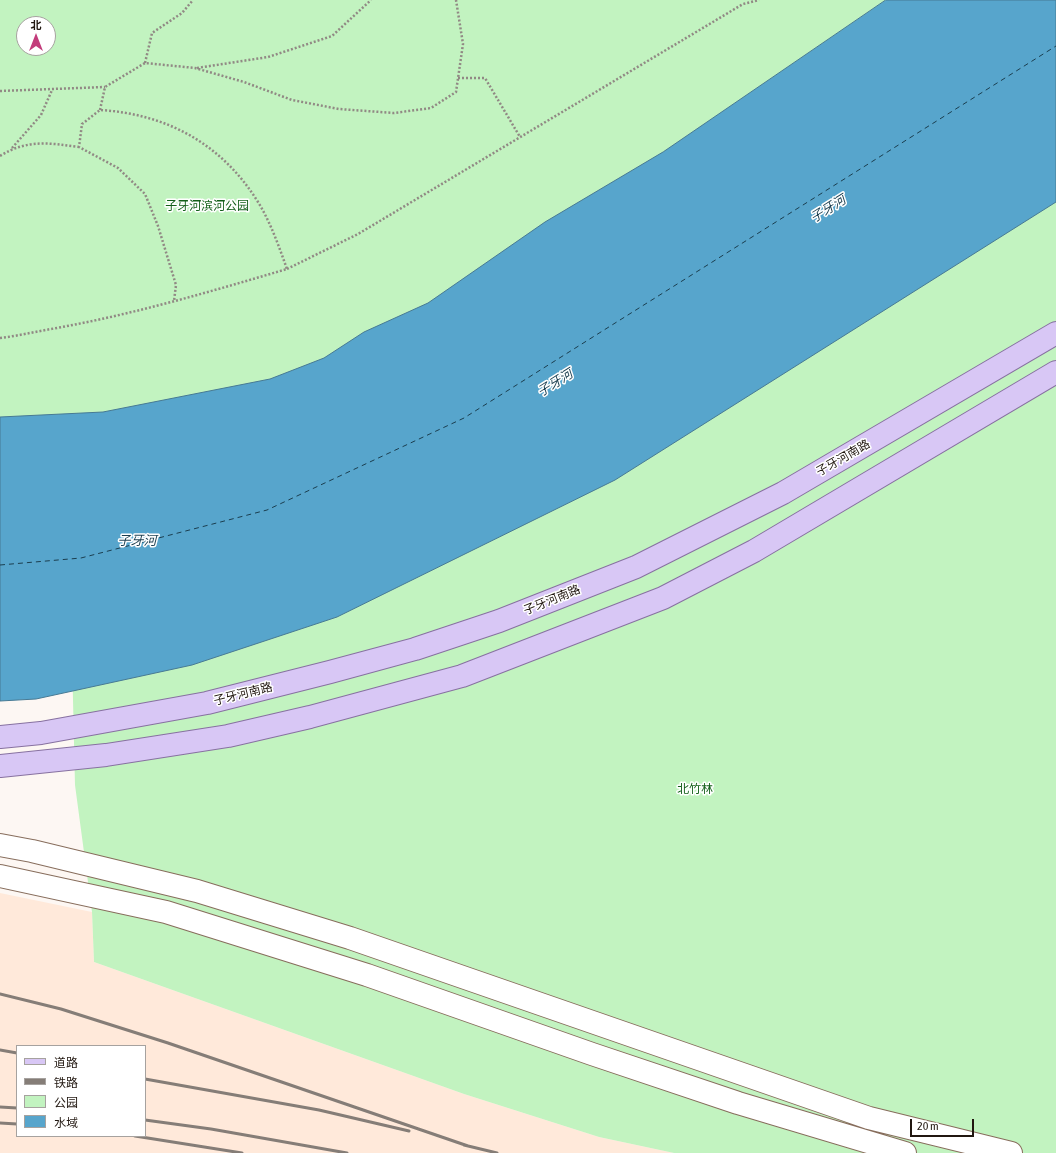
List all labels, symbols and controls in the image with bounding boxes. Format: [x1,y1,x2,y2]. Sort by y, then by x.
north arrow [16,16,56,56]
text: 北 [31,19,42,31]
water label: 子牙河 [807,192,849,226]
park label: 子牙河滨河公园 [165,199,249,213]
water label: 子牙河 [534,366,576,400]
street label: 子牙河南路 [813,437,873,479]
water label: 子牙河 [118,533,156,549]
street label: 子牙河南路 [521,582,583,618]
street label: 子牙河南路 [212,680,274,708]
park label: 北竹林 [677,782,713,796]
legend [16,1045,146,1137]
text: 道路 [54,1056,78,1070]
text: 铁路 [54,1076,78,1090]
text: 公园 [54,1096,78,1110]
scale bar [912,1111,976,1137]
text: 水域 [54,1116,78,1130]
text: 20 m [917,1119,939,1133]

